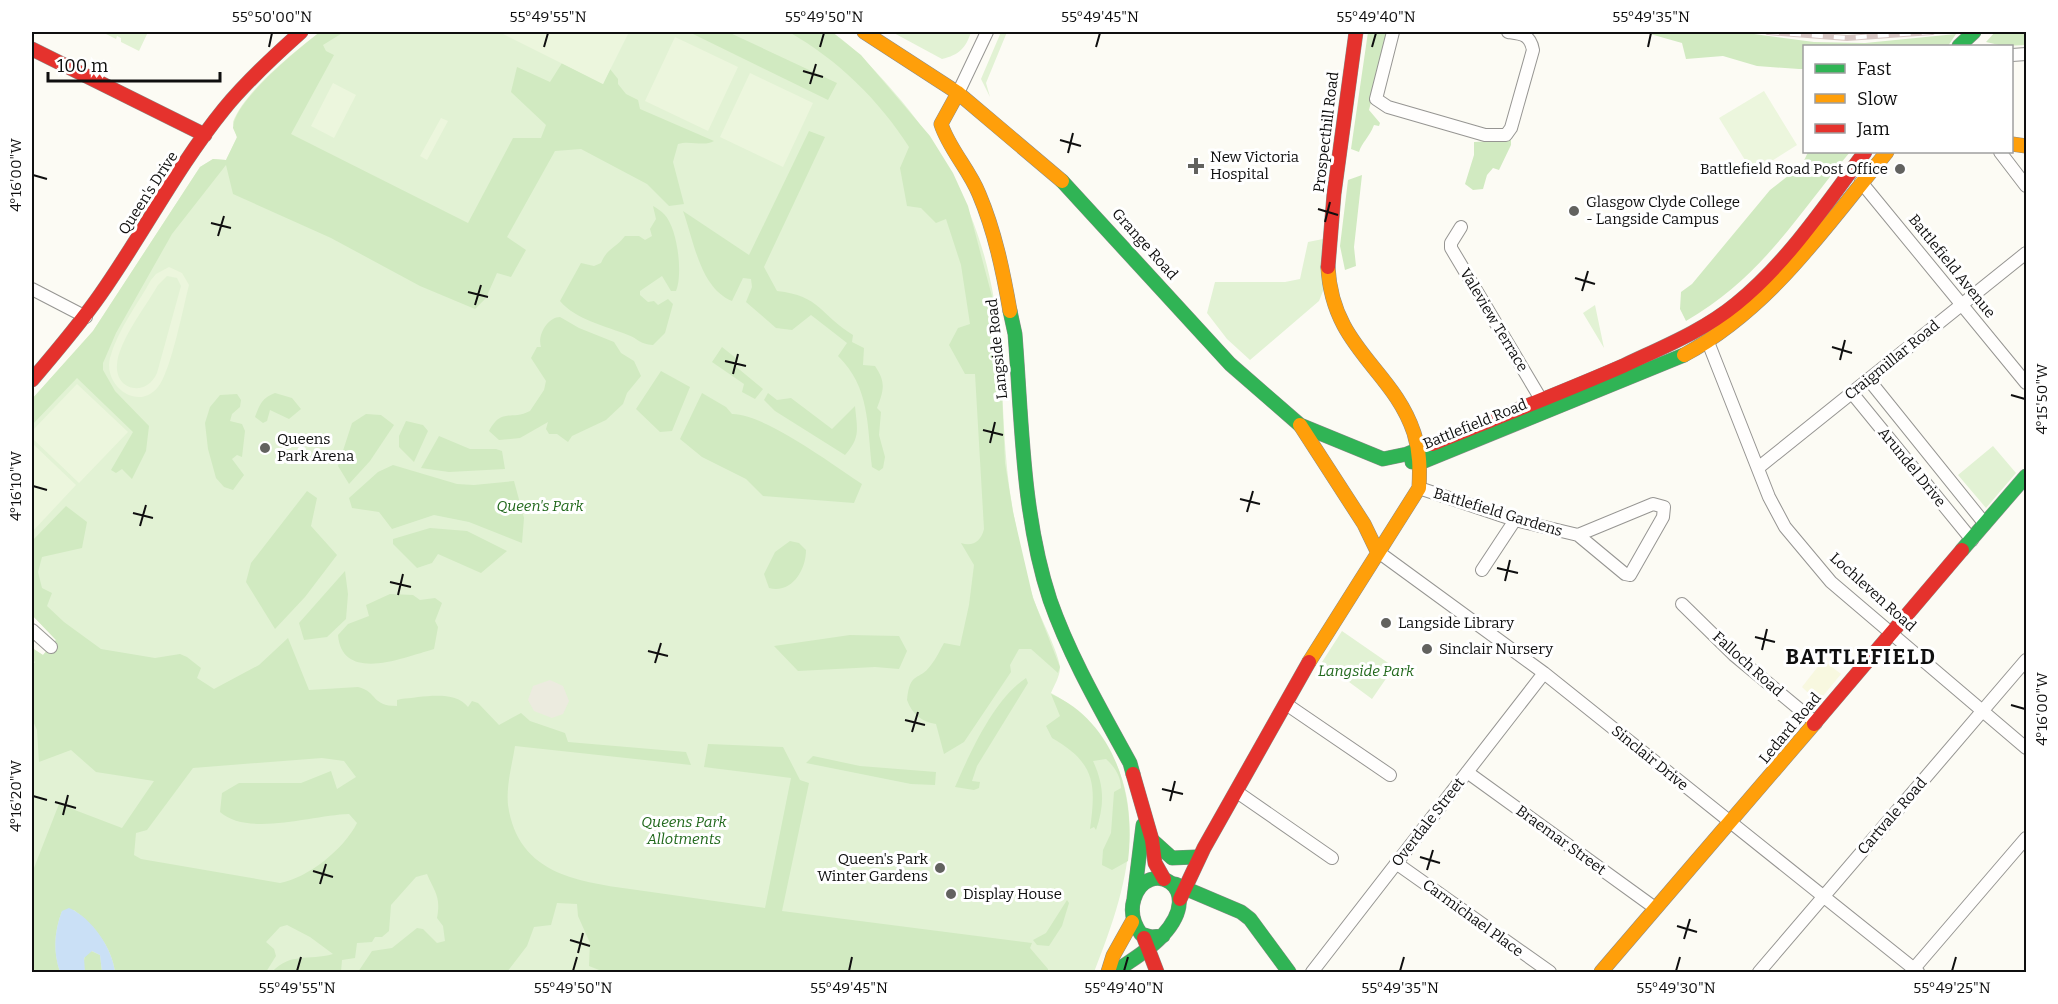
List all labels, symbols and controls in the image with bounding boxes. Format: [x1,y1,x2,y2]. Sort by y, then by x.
text: 55°50'00"N [232,8,312,26]
text: 55°49'55"N [509,8,587,26]
text: 55°49'50"N [785,8,863,26]
text: 55°49'45"N [1061,8,1139,26]
text: 55°49'40"N [1336,8,1416,26]
text: 55°49'35"N [1612,8,1690,26]
scale bar [48,45,220,83]
legend [1803,45,2013,153]
text: 100 m [57,55,108,77]
text: Fast [1857,58,1892,80]
street label: Prospecthill Road [1310,71,1342,193]
text: Slow [1857,88,1898,110]
text: Jam [1856,118,1890,140]
text: 4°16'00"W [7,138,25,212]
street label: Queen's Drive [114,148,182,238]
place label: New Victoria Hospital [1210,148,1299,183]
marker: New Victoria Hospital [1187,157,1205,175]
place label: Battlefield Road Post Office [1700,160,1888,178]
marker: Battlefield Road Post Office [1893,162,1907,176]
place label: Glasgow Clyde College - Langside Campus [1586,193,1740,228]
marker: Glasgow Clyde College - Langside Campus [1567,204,1581,218]
street label: Grange Road [1108,205,1182,283]
street label: Battlefield Avenue [1905,211,1999,321]
street label: Valeview Terrace [1456,265,1532,375]
street label: Langside Road [983,298,1011,400]
street label: Craigmillar Road [1841,316,1943,404]
text: 4°15'50"W [2033,363,2051,435]
street label: Battlefield Road [1420,395,1530,453]
street label: Arundel Drive [1874,424,1950,510]
place label: Queens Park Arena [277,430,354,465]
marker: Queens Park Arena [258,441,272,455]
text: 4°16'10"W [7,450,25,521]
street label: Battlefield Gardens [1431,484,1565,540]
park label: Queen's Park [496,497,584,515]
street label: Lochleven Road [1826,549,1920,635]
place label: Langside Library [1398,614,1514,632]
marker: Langside Library [1379,616,1393,630]
street label: Falloch Road [1709,628,1787,700]
place label: Sinclair Nursery [1439,640,1553,658]
marker: Sinclair Nursery [1420,642,1434,656]
district label: BATTLEFIELD [1786,644,1936,670]
park label: Langside Park [1318,662,1415,680]
text: 4°16'00"W [2033,672,2051,746]
street label: Ledard Road [1755,689,1825,767]
street label: Sinclair Drive [1608,722,1692,794]
text: 4°16'20"W [7,759,25,832]
street label: Overdale Street [1388,774,1469,870]
street label: Cartvale Road [1854,774,1930,858]
street label: Braemar Street [1513,801,1610,879]
park label: Queens Park Allotments [641,813,728,848]
place label: Queen's Park Winter Gardens [817,850,928,885]
marker: Queen's Park Winter Gardens [933,861,947,875]
street label: Carmichael Place [1419,875,1527,961]
place label: Display House [963,885,1062,903]
marker: Display House [944,887,958,901]
text: 55°49'55"N [258,979,336,997]
text: 55°49'50"N [534,979,612,997]
text: 55°49'45"N [810,979,888,997]
text: 55°49'40"N [1084,979,1164,997]
text: 55°49'35"N [1361,979,1439,997]
text: 55°49'30"N [1636,979,1716,997]
text: 55°49'25"N [1913,979,1991,997]

